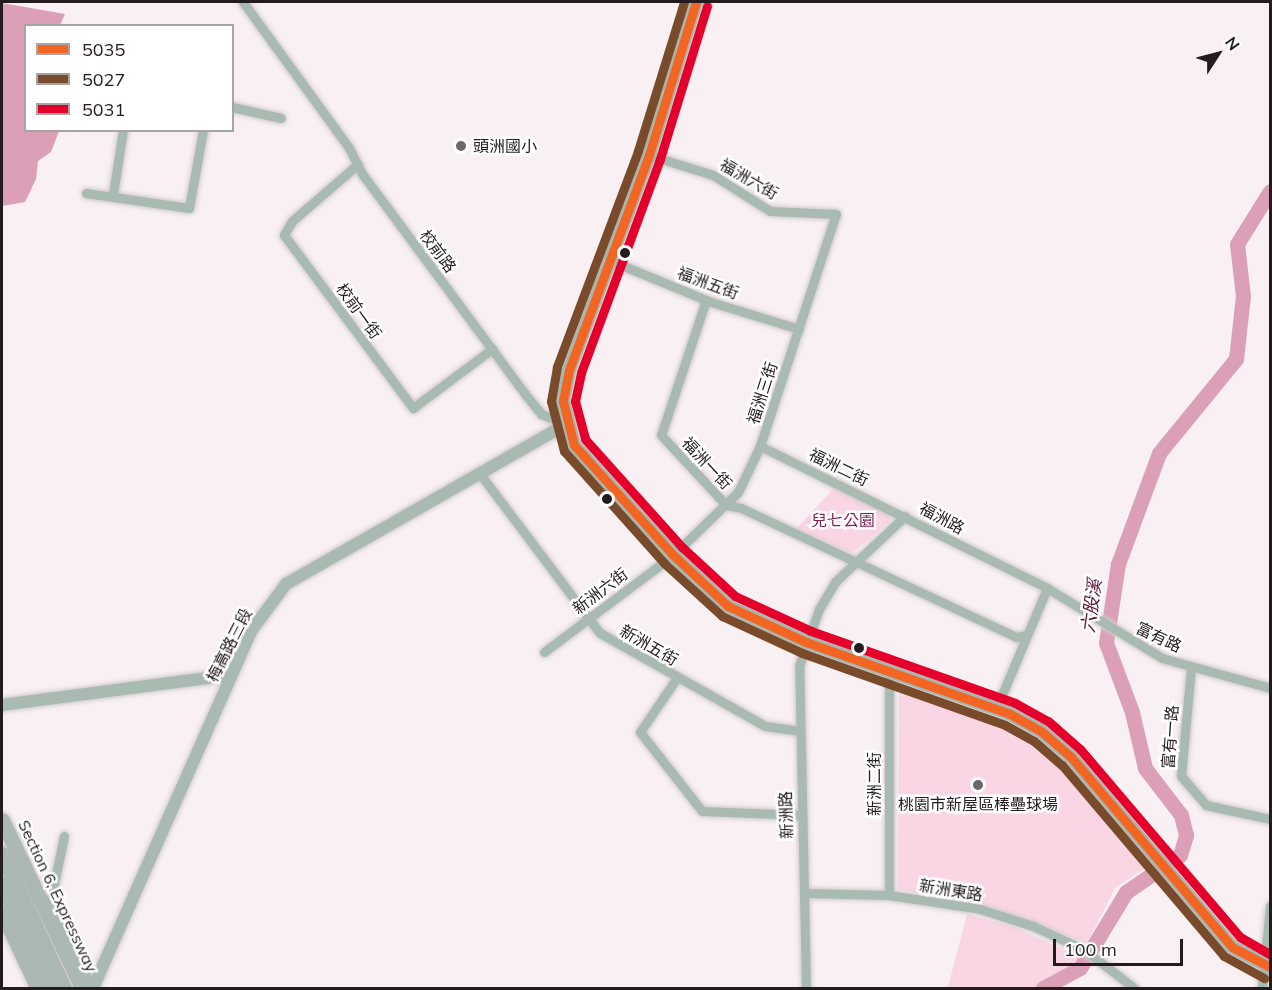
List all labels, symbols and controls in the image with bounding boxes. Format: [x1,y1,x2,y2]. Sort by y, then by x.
legend [24,24,234,132]
north arrow [1188,24,1248,84]
text: N [1221,33,1244,54]
text: 5035 [82,38,125,61]
text: 5027 [82,68,125,91]
text: 5031 [82,98,125,121]
place label: 頭洲國小 [473,136,537,156]
marker: 頭洲國小 [454,139,468,153]
street label: 福洲六街 [716,155,782,203]
street label: 校前路 [416,226,460,276]
unlabelled marker [619,247,631,259]
street label: 福洲五街 [675,263,741,303]
street label: 校前一街 [332,279,386,343]
street label: 福洲三街 [743,360,781,426]
street label: 福洲一街 [678,433,736,493]
street label: 福洲二街 [806,444,872,490]
unlabelled marker [601,493,613,505]
street label: 福洲路 [916,498,968,538]
park label: 兒七公園 [811,510,875,530]
street label: 新洲六街 [569,564,631,618]
water label: 六股溪 [1078,578,1106,634]
street label: 梅高路三段 [202,605,256,685]
street label: 富有路 [1133,618,1185,656]
street label: 新洲五街 [616,621,682,669]
unlabelled marker [853,642,865,654]
street label: 富有一路 [1158,704,1182,770]
street label: 新洲二街 [864,752,884,816]
marker: 桃園市新屋區棒壘球場 [971,778,985,792]
street label: 新洲路 [776,791,796,839]
place label: 桃園市新屋區棒壘球場 [898,794,1058,814]
street label: Section 6, Expressway [14,817,102,975]
street label: 新洲東路 [918,876,984,904]
scale bar [1056,927,1186,965]
text: 100 m [1064,938,1117,961]

